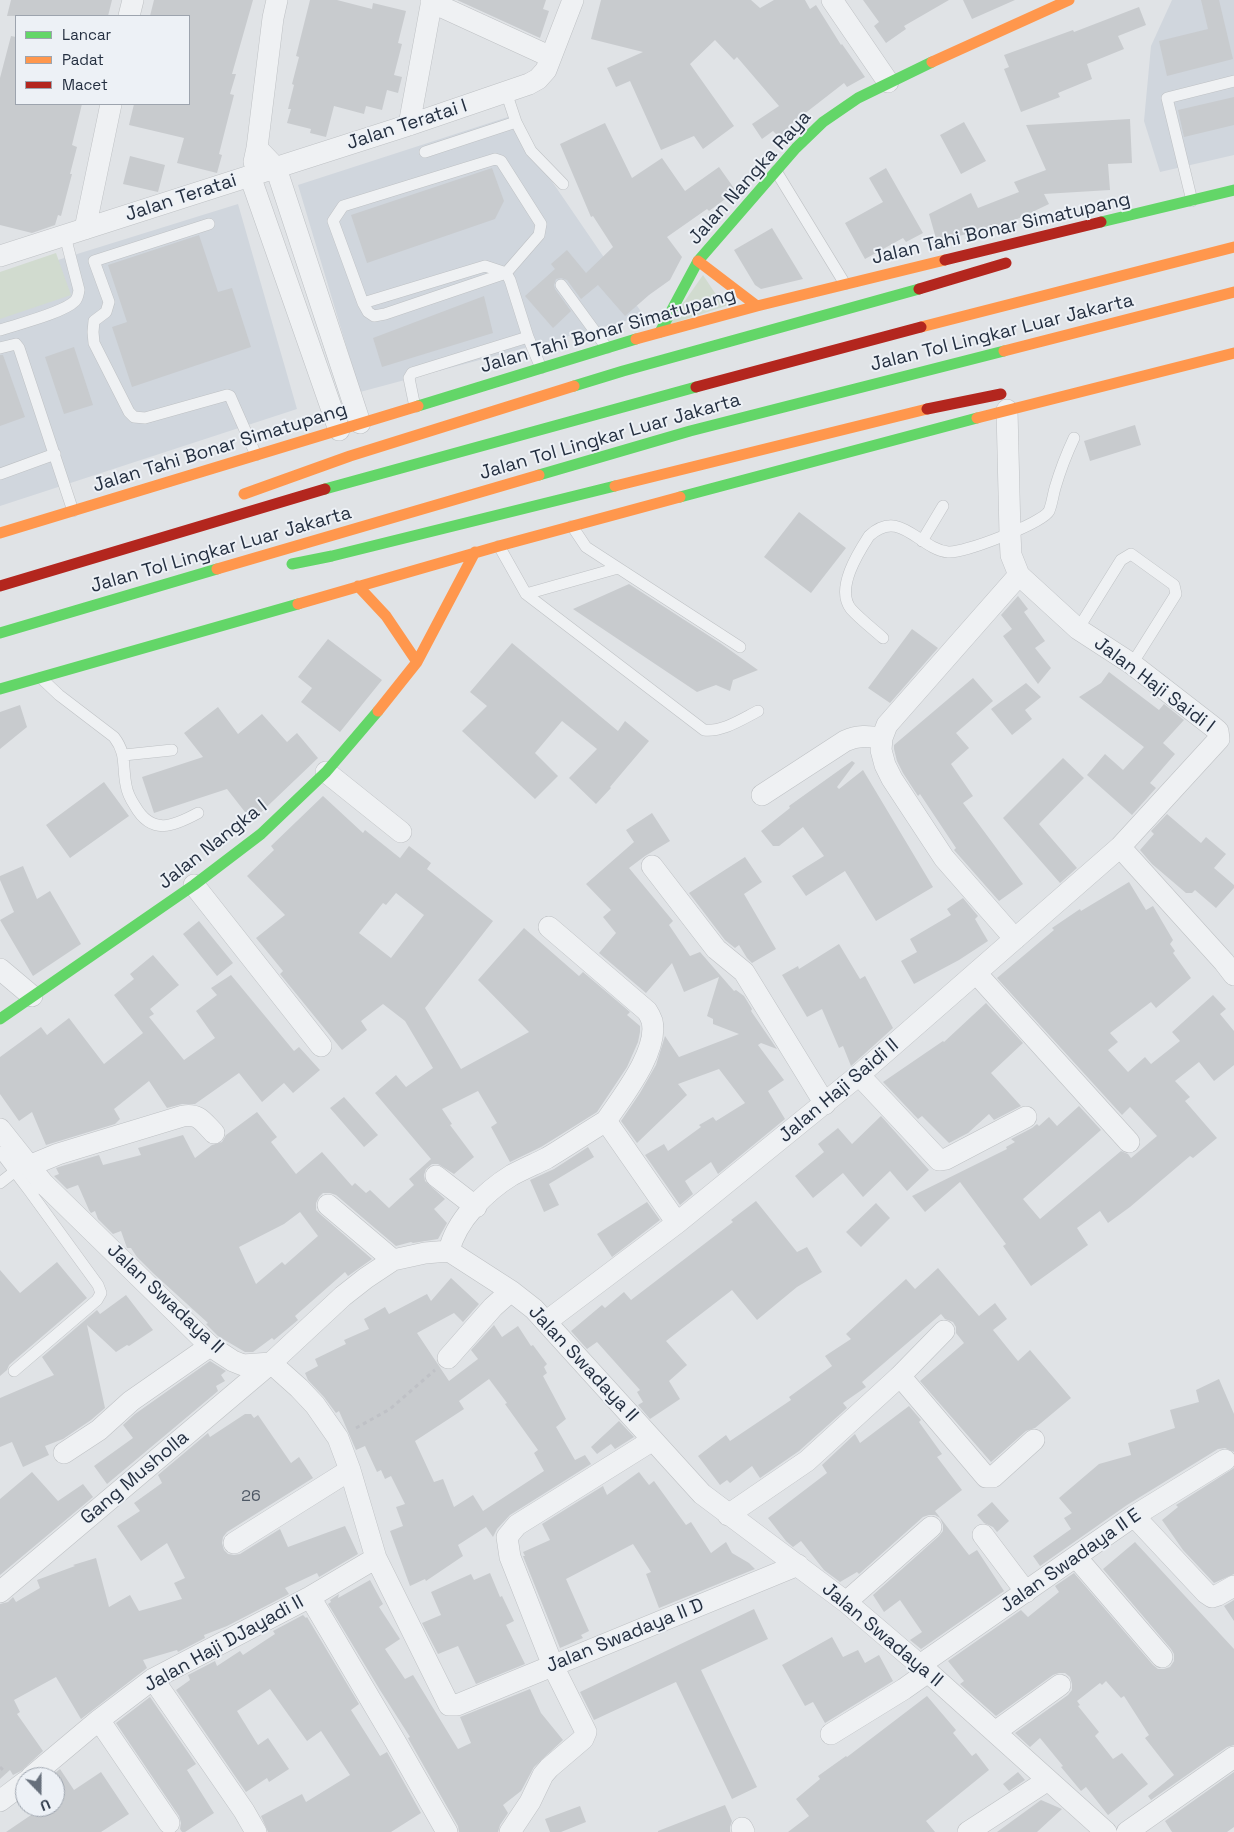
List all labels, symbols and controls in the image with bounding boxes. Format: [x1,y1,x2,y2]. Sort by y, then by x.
legend [15,15,190,105]
text: Lancar [62,25,111,44]
text: Padat [62,50,104,69]
text: Macet [62,75,108,94]
street label: Jalan Teratai I [344,95,470,155]
street label: Jalan Nangka Raya [684,106,816,250]
street label: Jalan Teratai [122,169,240,227]
street label: Jalan Tahi Bonar Simatupang [869,188,1133,270]
street label: Jalan Tahi Bonar Simatupang [478,284,738,378]
street label: Jalan Tol Lingkar Luar Jakarta [868,289,1136,377]
street label: Jalan Tol Lingkar Luar Jakarta [477,389,743,485]
street label: Jalan Tahi Bonar Simatupang [90,398,350,498]
street label: Jalan Tol Lingkar Luar Jakarta [88,502,354,598]
street label: Jalan Haji Saidi I [1089,632,1219,738]
street label: Jalan Nangka I [154,795,272,895]
street label: Jalan Haji Saidi II [774,1034,904,1148]
street label: Jalan Swadaya II [102,1239,228,1359]
street label: Jalan Swadaya II [523,1301,643,1427]
street label: Gang Musholla [76,1426,194,1530]
house number: 26 [241,1487,261,1507]
street label: Jalan Swadaya II E [996,1504,1146,1618]
street label: Jalan Swadaya II [817,1578,947,1692]
street label: Jalan Haji DJayadi II [140,1591,308,1697]
street label: Jalan Swadaya II D [543,1594,707,1678]
north arrow [15,1767,65,1817]
text: U [38,1795,53,1815]

